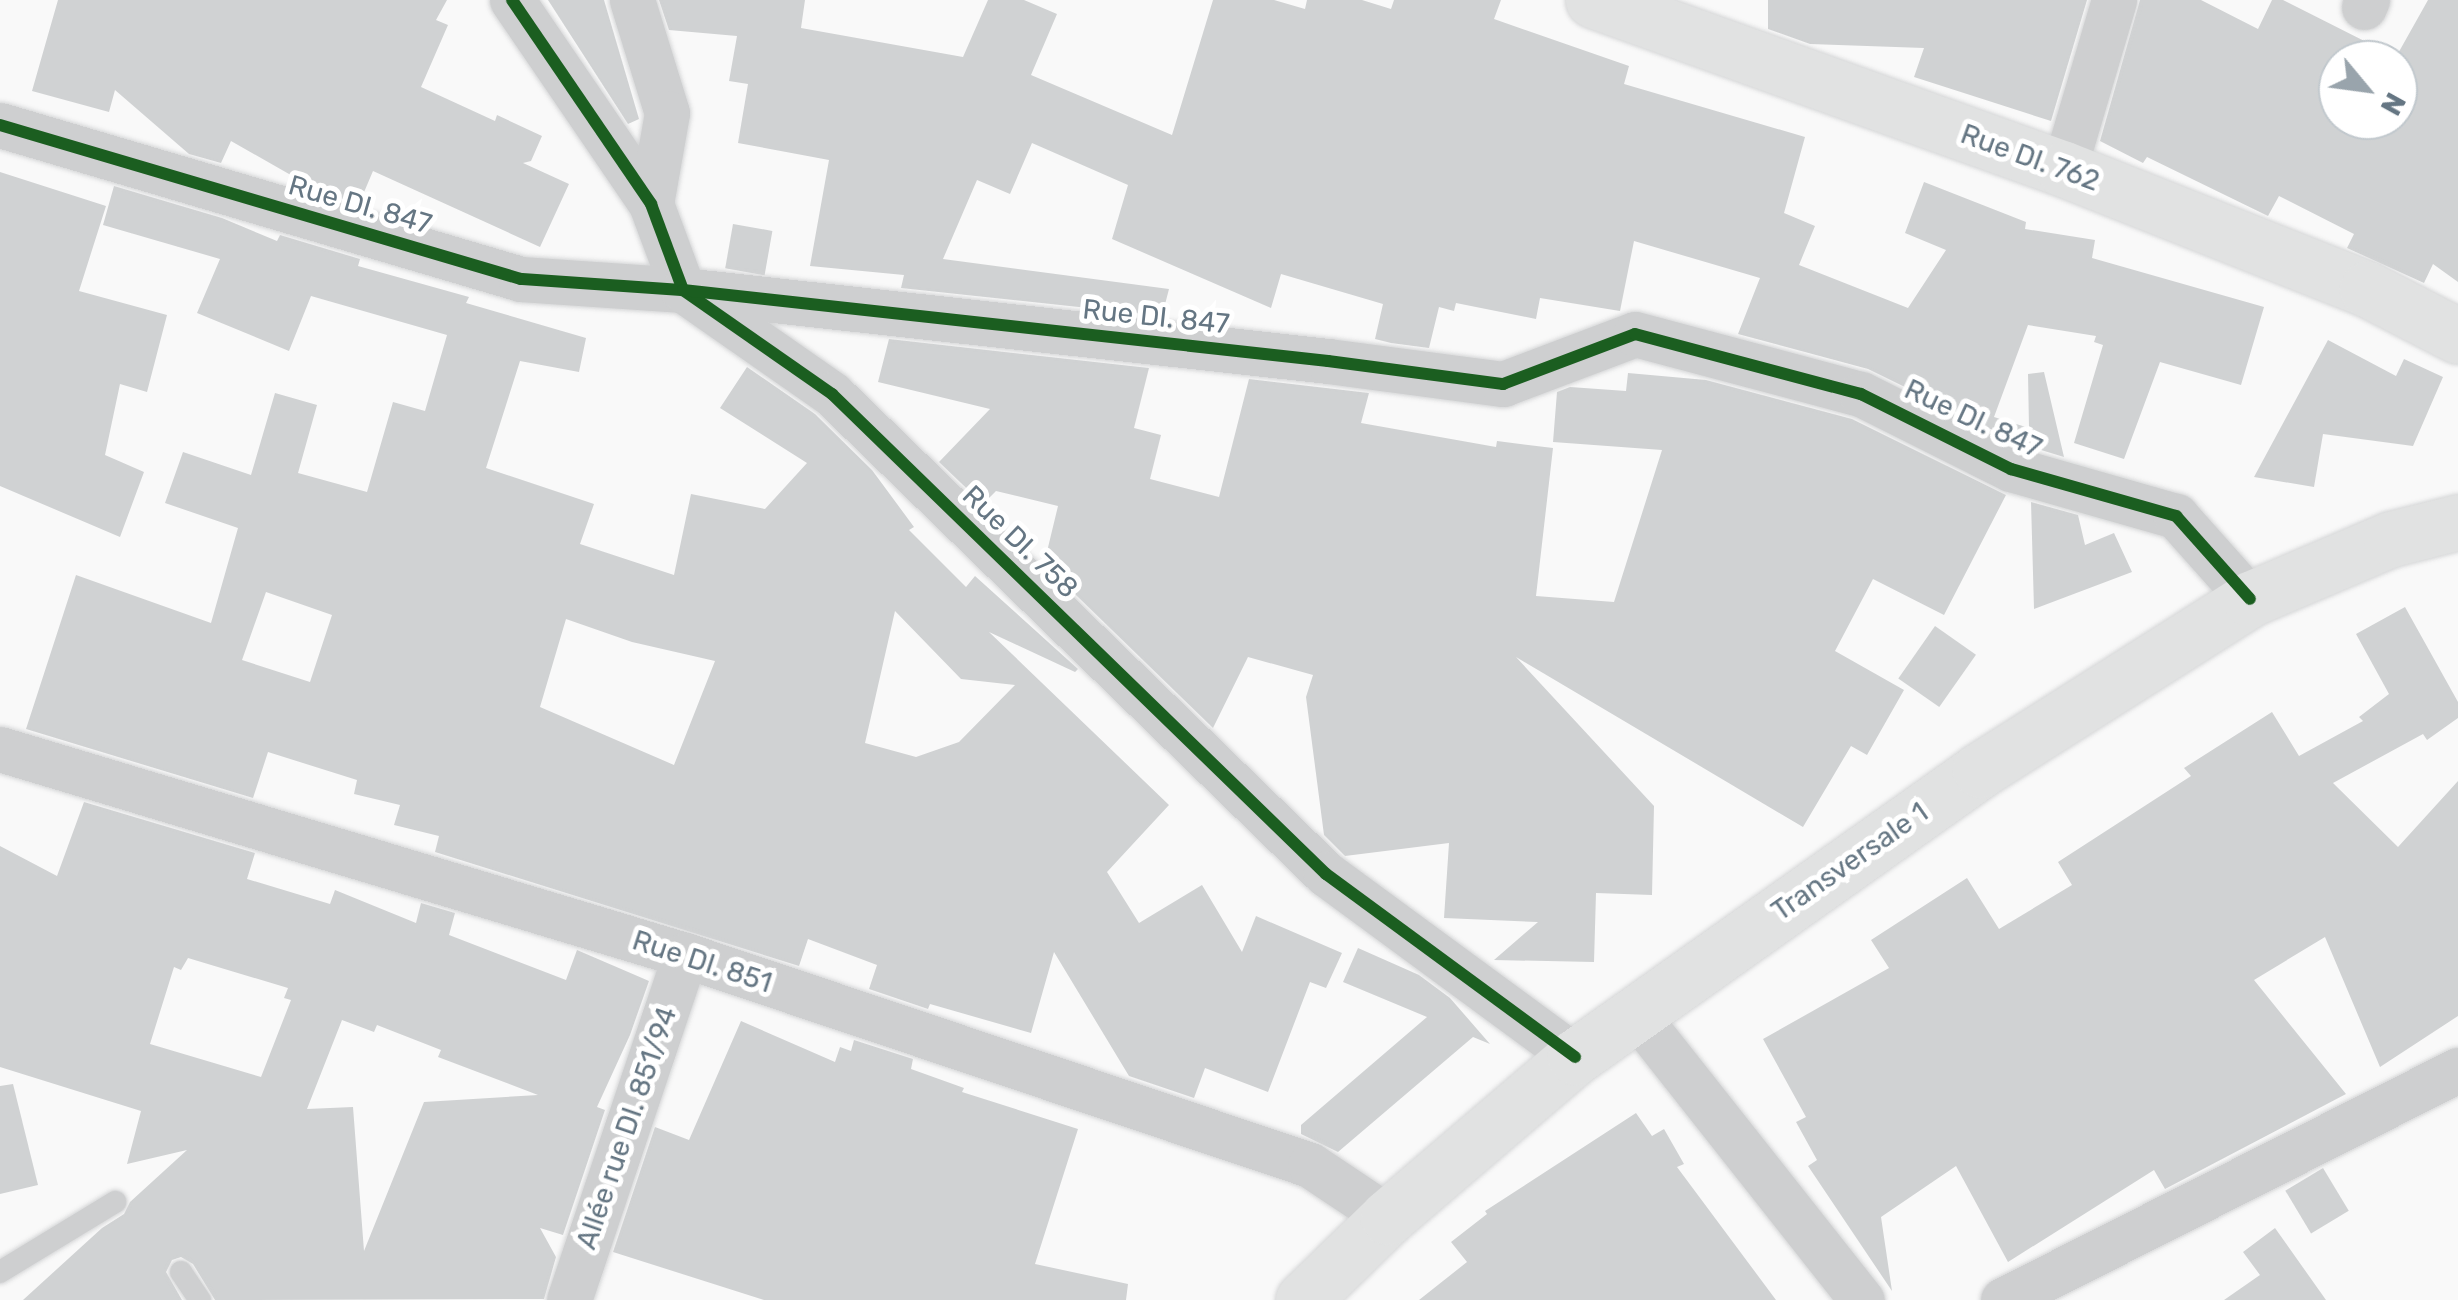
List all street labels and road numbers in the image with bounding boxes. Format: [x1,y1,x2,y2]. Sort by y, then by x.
street label: Rue DI. 762 [1956,117,2104,199]
street label: Rue DI. 847 [285,169,435,241]
street label: Rue DI. 847 [1081,293,1231,341]
street label: Rue DI. 847 [1899,373,2047,465]
street label: Rue DI. 758 [955,479,1085,605]
street label: Transversale 1 [1765,796,1935,928]
street label: Rue DI. 851 [628,924,776,1000]
street label: Allée rue DI. 851/94 [570,1002,684,1254]

